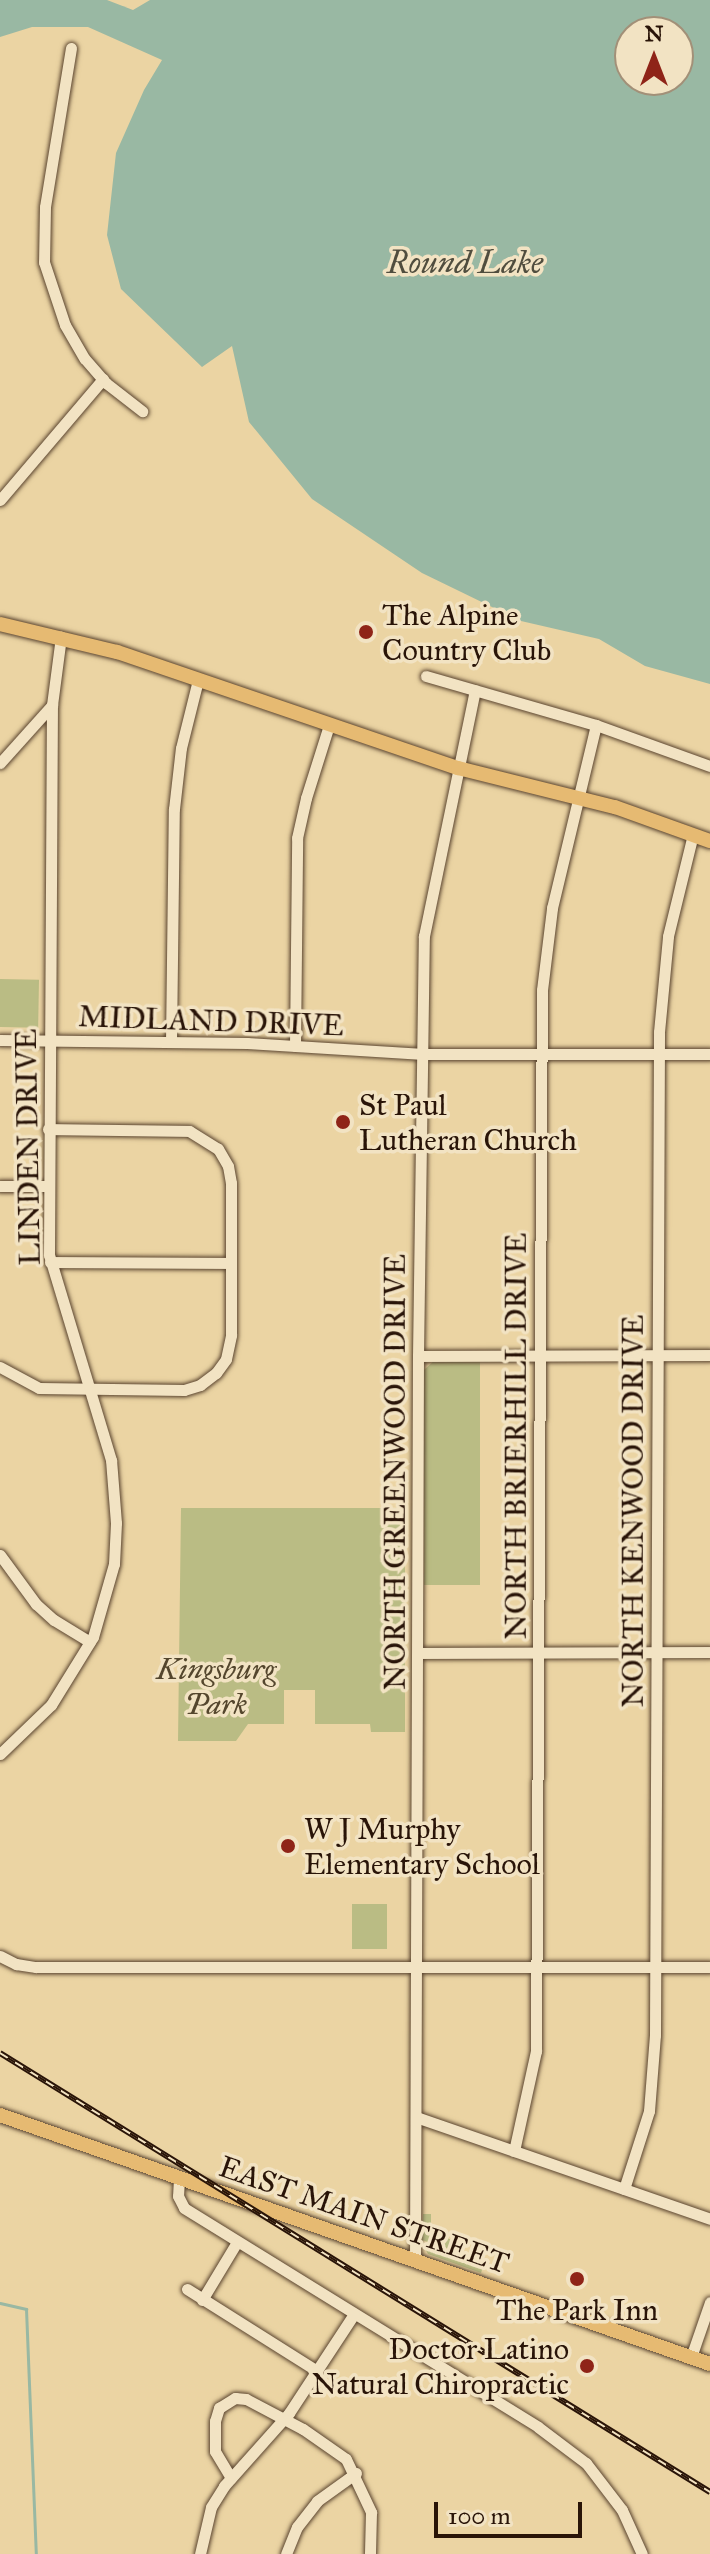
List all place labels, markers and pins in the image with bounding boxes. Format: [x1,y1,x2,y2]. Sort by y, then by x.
place label: The Alpine Country Club [382,597,551,668]
marker: The Alpine Country Club [357,623,375,641]
place label: St Paul Lutheran Church [359,1087,577,1158]
marker: St Paul Lutheran Church [334,1113,352,1131]
place label: W J Murphy Elementary School [304,1811,540,1882]
marker: W J Murphy Elementary School [279,1837,297,1855]
marker: The Park Inn [568,2270,586,2288]
place label: The Park Inn [496,2292,658,2328]
place label: Doctor Latino Natural Chiropractic [312,2331,569,2402]
marker: Doctor Latino Natural Chiropractic [576,2355,598,2377]

